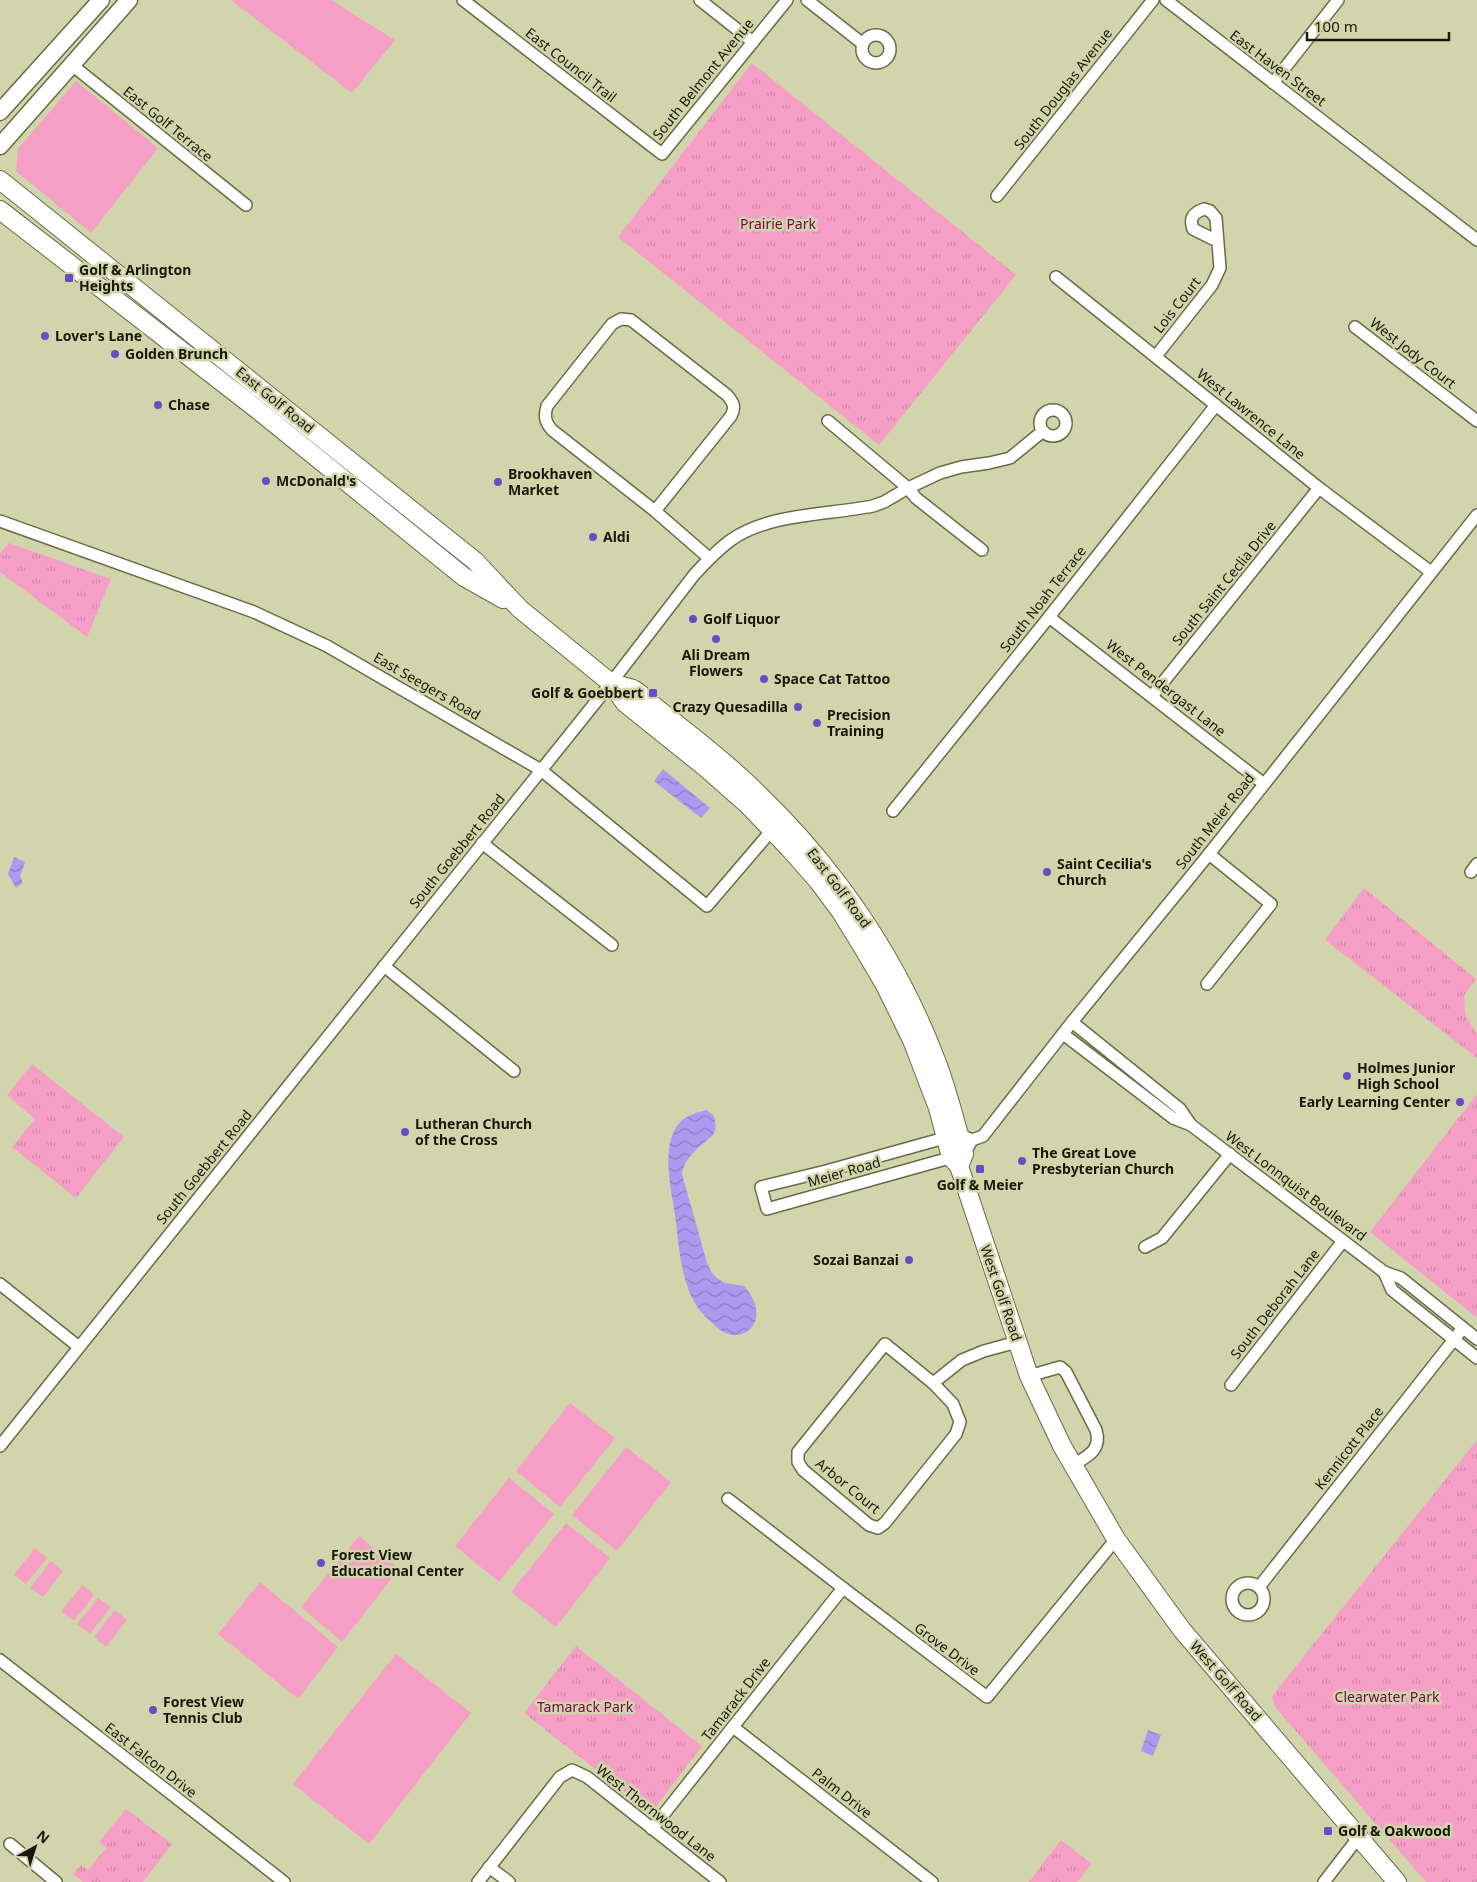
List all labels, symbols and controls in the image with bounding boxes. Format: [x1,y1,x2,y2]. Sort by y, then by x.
scale bar [1307,10,1450,42]
street label: South Belmont Avenue [648,14,758,143]
text: 100 m [1314,16,1358,36]
street label: East Council Trail [522,23,621,106]
street label: South Douglas Avenue [1009,24,1116,153]
street label: East Haven Street [1226,25,1330,110]
street label: East Golf Terrace [120,82,217,166]
park label: Prairie Park [740,214,816,233]
place label: Golf & Arlington Heights [79,260,191,295]
marker: Golf & Arlington Heights [63,272,75,284]
street label: Lois Court [1149,273,1205,337]
street label: West Jody Court [1366,313,1460,392]
place label: Lover's Lane [55,326,142,345]
marker: Lover's Lane [39,330,51,342]
place label: Golden Brunch [125,344,228,363]
marker: Golden Brunch [109,348,121,360]
street label: East Golf Road [232,362,318,437]
street label: West Lawrence Lane [1193,364,1310,463]
place label: Chase [168,395,210,414]
marker: Chase [152,399,164,411]
place label: Brookhaven Market [508,464,592,499]
place label: McDonald's [276,471,356,490]
marker: McDonald's [260,475,272,487]
marker: Brookhaven Market [492,476,504,488]
street label: South Saint Ceclia Drive [1167,516,1280,649]
place label: Aldi [603,527,630,546]
marker: Aldi [587,531,599,543]
street label: South Noah Terrace [995,542,1090,656]
place label: Golf Liquor [703,609,781,628]
marker: Golf Liquor [687,613,699,625]
marker: Ali Dream Flowers [710,633,722,645]
street label: West Pendergast Lane [1103,635,1230,740]
place label: Ali Dream Flowers [682,645,750,680]
street label: East Seegers Road [370,647,484,724]
place label: Space Cat Tattoo [774,669,891,688]
marker: Space Cat Tattoo [758,673,770,685]
place label: Golf & Goebbert [531,683,643,702]
marker: Golf & Goebbert [647,687,659,699]
place label: Crazy Quesadilla [672,697,788,716]
marker: Crazy Quesadilla [792,701,804,713]
place label: Precision Training [827,705,891,740]
marker: Precision Training [811,717,823,729]
street label: South Meier Road [1171,769,1258,873]
street label: South Goebbert Road [405,790,509,912]
street label: East Golf Road [803,844,876,932]
place label: Saint Cecilia's Church [1057,854,1152,889]
marker: Saint Cecilia's Church [1041,866,1053,878]
place label: Holmes Junior High School [1357,1058,1456,1093]
marker: Holmes Junior High School [1341,1070,1353,1082]
place label: Early Learning Center [1299,1092,1451,1111]
marker: Early Learning Center [1454,1096,1466,1108]
street label: South Goebbert Road [152,1106,256,1228]
place label: Lutheran Church of the Cross [415,1114,532,1149]
marker: Lutheran Church of the Cross [399,1126,411,1138]
street label: West Lonnquist Boulevard [1222,1126,1371,1245]
place label: The Great Love Presbyterian Church [1032,1143,1174,1178]
street label: Meier Road [805,1152,883,1191]
marker: The Great Love Presbyterian Church [1016,1155,1028,1167]
marker: Golf & Meier [974,1163,986,1175]
place label: Golf & Meier [937,1175,1024,1194]
street label: West Golf Road [976,1242,1027,1343]
street label: South Deborah Lane [1226,1245,1324,1363]
place label: Sozai Banzai [813,1250,899,1269]
marker: Sozai Banzai [903,1254,915,1266]
street label: Kennicott Place [1310,1402,1387,1493]
street label: Arbor Court [812,1454,885,1518]
place label: Forest View Educational Center [331,1545,465,1580]
marker: Forest View Educational Center [315,1557,327,1569]
street label: Grove Drive [911,1618,984,1679]
street label: West Golf Road [1186,1637,1266,1725]
street label: Tamarack Drive [697,1653,774,1744]
park label: Clearwater Park [1335,1687,1440,1706]
place label: Forest View Tennis Club [163,1692,244,1727]
park label: Tamarack Park [537,1697,634,1716]
marker: Forest View Tennis Club [147,1704,159,1716]
street label: East Falcon Drive [101,1718,201,1802]
street label: West Thornwood Lane [592,1760,720,1866]
street label: Palm Drive [808,1763,876,1822]
place label: Golf & Oakwood [1338,1821,1451,1840]
north arrow [10,1822,60,1872]
marker: Golf & Oakwood [1322,1825,1334,1837]
text: N [33,1826,54,1847]

